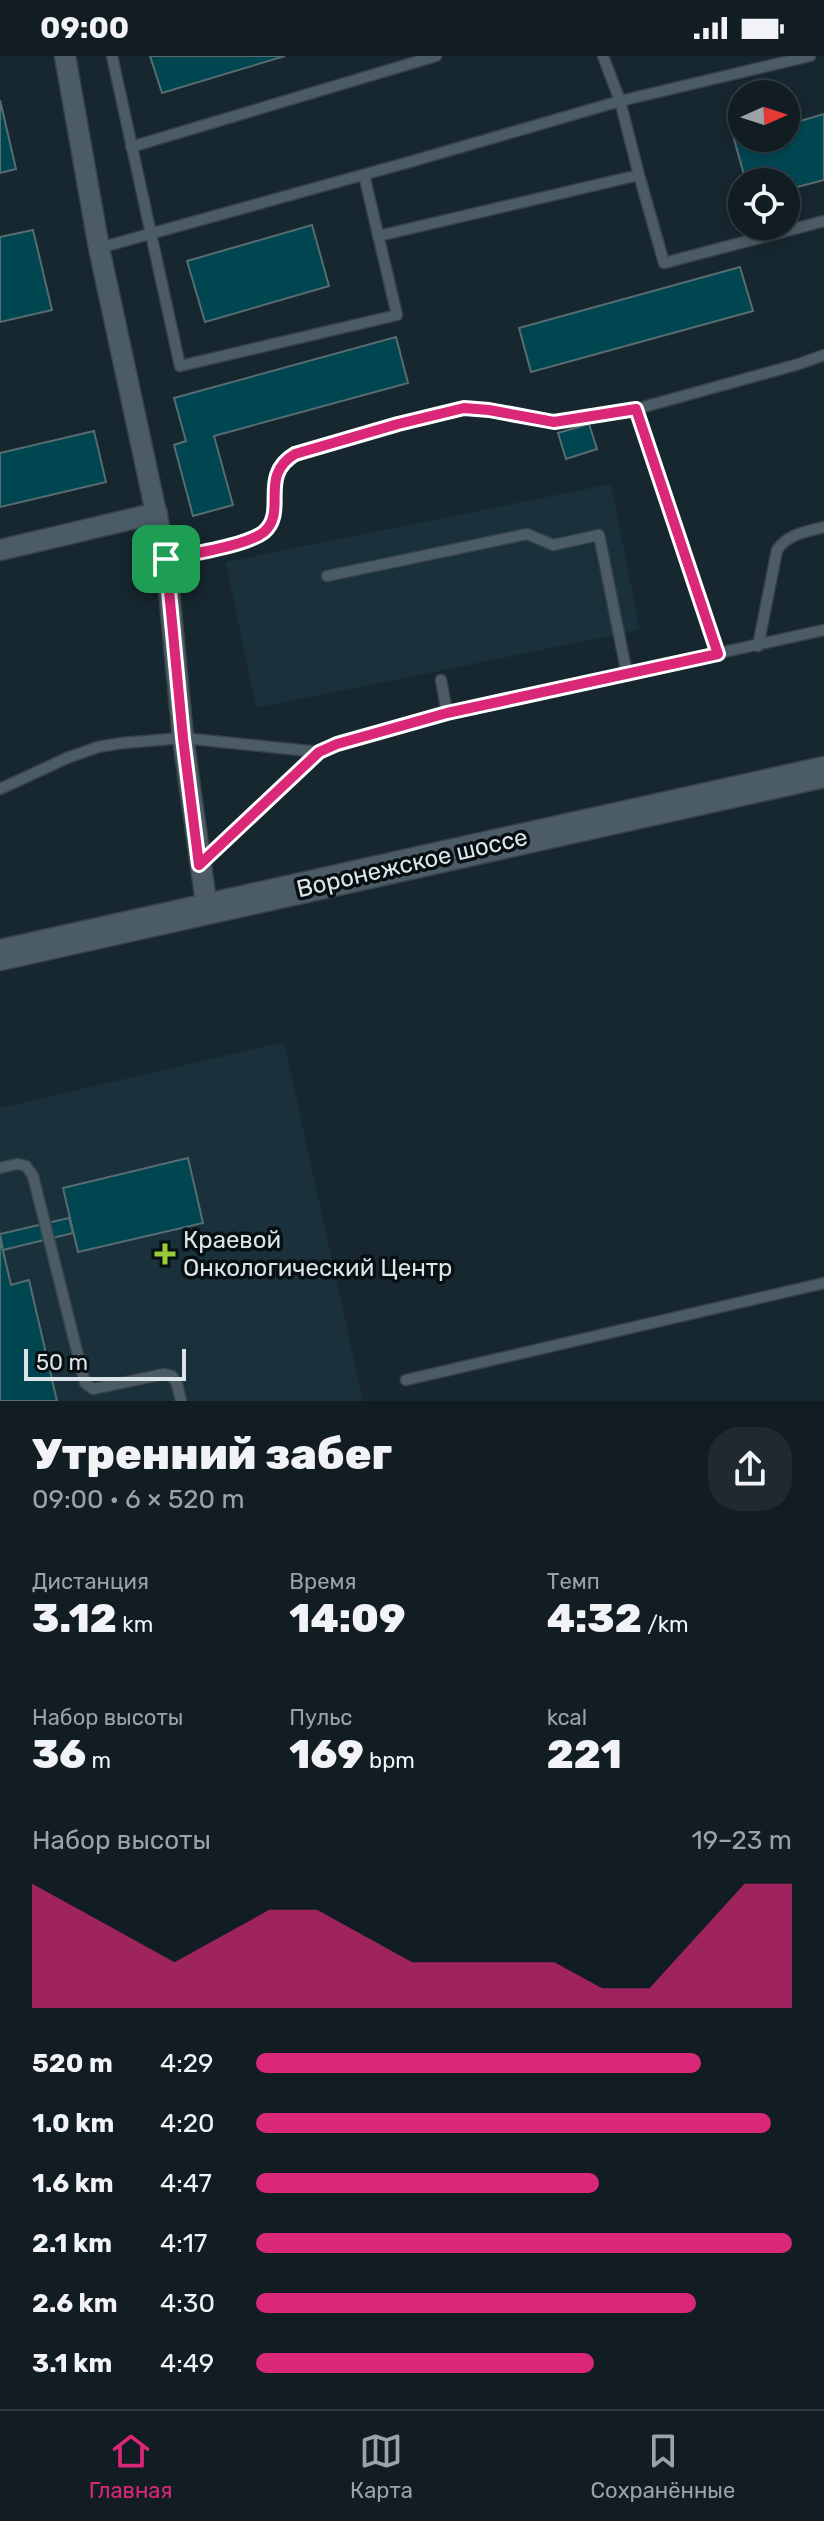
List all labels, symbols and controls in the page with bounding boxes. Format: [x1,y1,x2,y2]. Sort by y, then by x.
text: 09:00 [40,10,129,46]
north arrow [728,80,800,152]
map controls [728,80,800,240]
button: locate [728,168,800,240]
pin [132,525,200,593]
icon: arrive [144,537,188,581]
street label: Воронежское шоссе [294,823,530,903]
place label: Краевой Онкологический Центр [183,1226,452,1282]
marker: Краевой Онкологический Центр [154,1243,176,1265]
scale bar [24,1345,186,1381]
text: 50 m [36,1349,88,1376]
button: share [708,1427,792,1511]
text: Утренний забег [32,1428,392,1480]
text: 09:00 · 6 × 520 m [32,1484,245,1515]
text: Дистанция [32,1568,149,1595]
text: Время [289,1568,356,1595]
text: Темп [547,1568,600,1595]
text: 3.12 [32,1595,117,1642]
text: 14:09 [289,1595,406,1642]
text: 4:32 [547,1595,642,1642]
text: km [117,1611,153,1638]
text: /km [642,1611,689,1638]
text: Набор высоты [32,1704,183,1731]
text: Пульс [289,1704,352,1731]
text: kcal [547,1704,587,1731]
text: 36 [32,1731,86,1778]
text: 169 [289,1731,364,1778]
text: 221 [547,1731,622,1778]
text: m [86,1747,111,1774]
text: bpm [364,1747,415,1774]
text: Набор высоты [32,1825,211,1856]
text: 19–23 m [692,1825,792,1856]
text: 520 m [32,2048,113,2079]
text: 4:29 [160,2048,213,2079]
text: 1.0 km [32,2108,114,2139]
text: 4:20 [160,2108,215,2139]
text: 1.6 km [32,2168,114,2199]
text: 4:47 [160,2168,212,2199]
text: 2.1 km [32,2228,112,2259]
text: 4:17 [160,2228,207,2259]
text: 2.6 km [32,2288,118,2319]
text: 4:30 [160,2288,215,2319]
text: 3.1 km [32,2348,112,2379]
text: 4:49 [160,2348,214,2379]
tab: Главная [89,2429,172,2504]
tab: Карта [350,2429,413,2504]
tab: Сохранённые [590,2429,735,2504]

